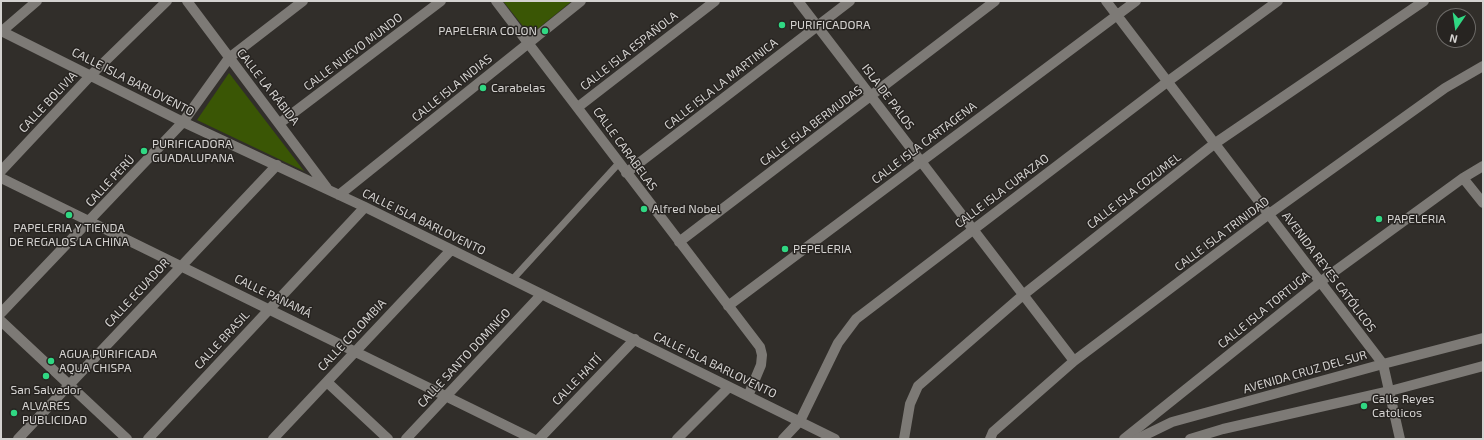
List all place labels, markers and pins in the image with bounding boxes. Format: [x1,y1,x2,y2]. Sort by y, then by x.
place label: PURIFICADORA [790,18,870,32]
marker: PURIFICADORA [777,20,787,30]
place label: PAPELERIA COLON [438,24,537,38]
marker: PAPELERIA COLON [540,26,550,36]
place label: Carabelas [491,81,545,95]
marker: Carabelas [478,83,488,93]
place label: PURIFICADORA GUADALUPANA [152,137,234,165]
marker: PURIFICADORA GUADALUPANA [139,146,149,156]
place label: Alfred Nobel [652,202,720,216]
marker: Alfred Nobel [639,204,649,214]
marker: PAPELERIA Y TIENDA DE REGALOS LA CHINA [64,210,74,220]
place label: PAPELERIA [1387,212,1446,226]
marker: PAPELERIA [1374,214,1384,224]
place label: PAPELERIA Y TIENDA DE REGALOS LA CHINA [9,221,129,249]
place label: PEPELERIA [793,242,852,256]
marker: PEPELERIA [780,244,790,254]
place label: AGUA PURIFICADA AQUA CHISPA [59,347,157,375]
marker: AGUA PURIFICADA AQUA CHISPA [46,356,56,366]
marker: San Salvador [41,371,51,381]
place label: San Salvador [11,383,81,397]
place label: Calle Reyes Catolicos [1372,392,1434,420]
place label: ALVARES PUBLICIDAD [22,399,87,427]
marker: Calle Reyes Catolicos [1359,401,1369,411]
marker: ALVARES PUBLICIDAD [9,408,19,418]

